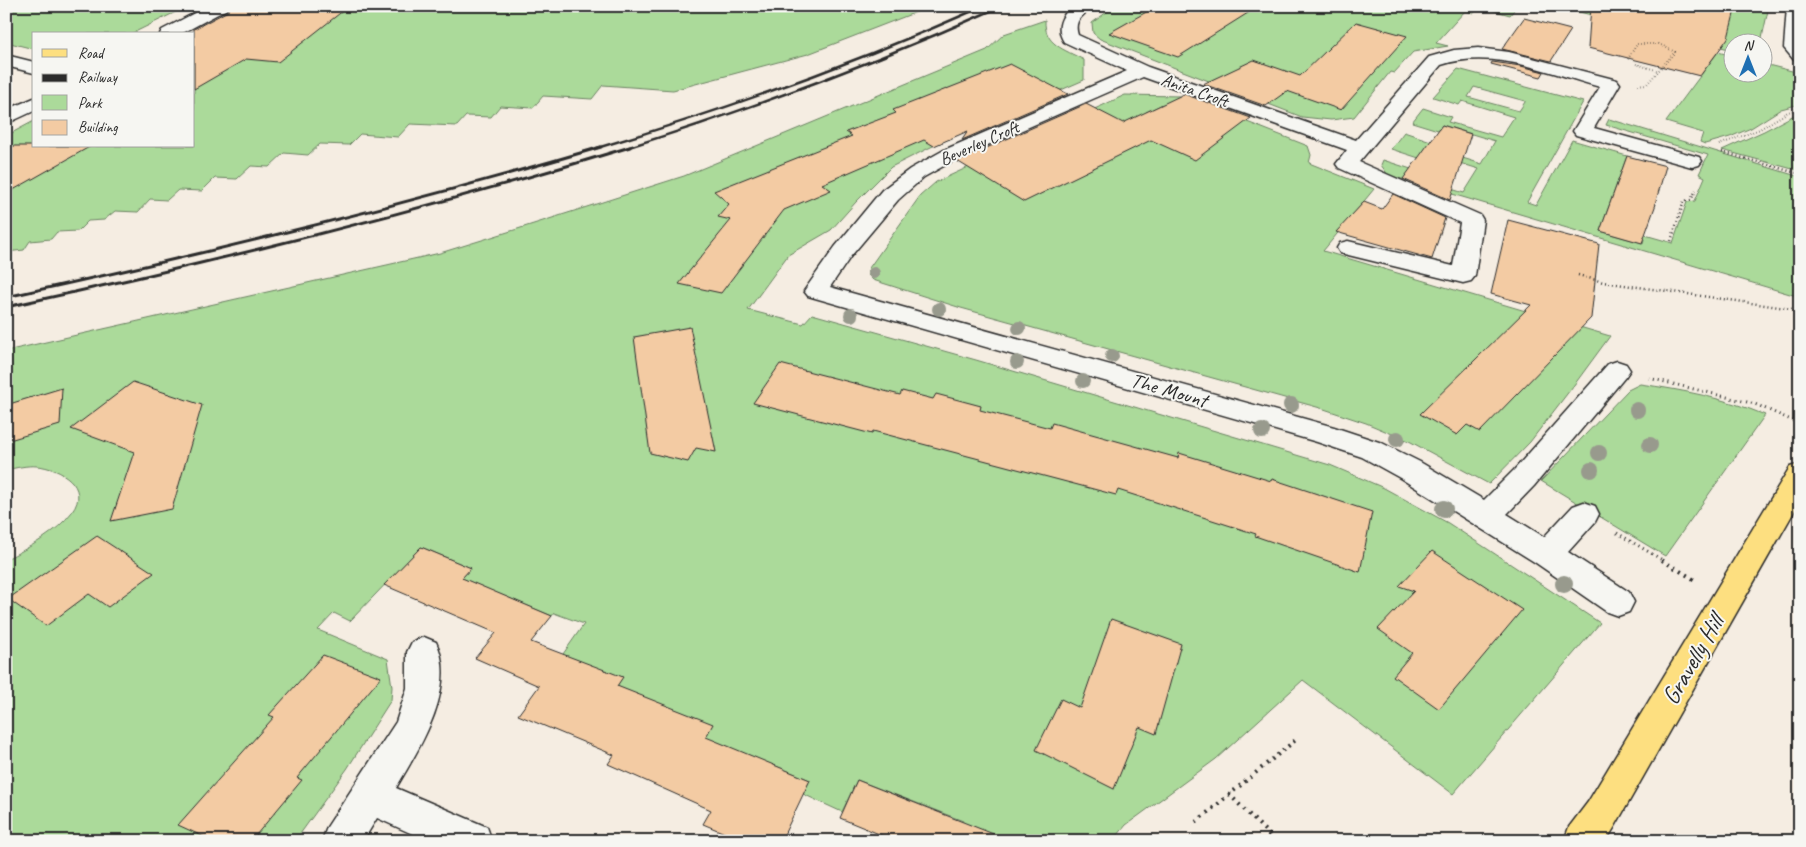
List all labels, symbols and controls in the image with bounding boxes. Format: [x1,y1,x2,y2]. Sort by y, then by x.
legend [32,32,195,148]
north arrow [1724,32,1774,82]
text: N [1744,37,1755,54]
text: Road [78,44,105,63]
text: Railway [78,68,119,87]
street label: Anita Croft [1158,68,1233,112]
text: Park [78,94,103,113]
street label: Beverley Croft [936,115,1024,170]
text: Building [78,118,118,137]
street label: The Mount [1128,367,1213,414]
street label: Gravelly Hill [1654,605,1734,710]

